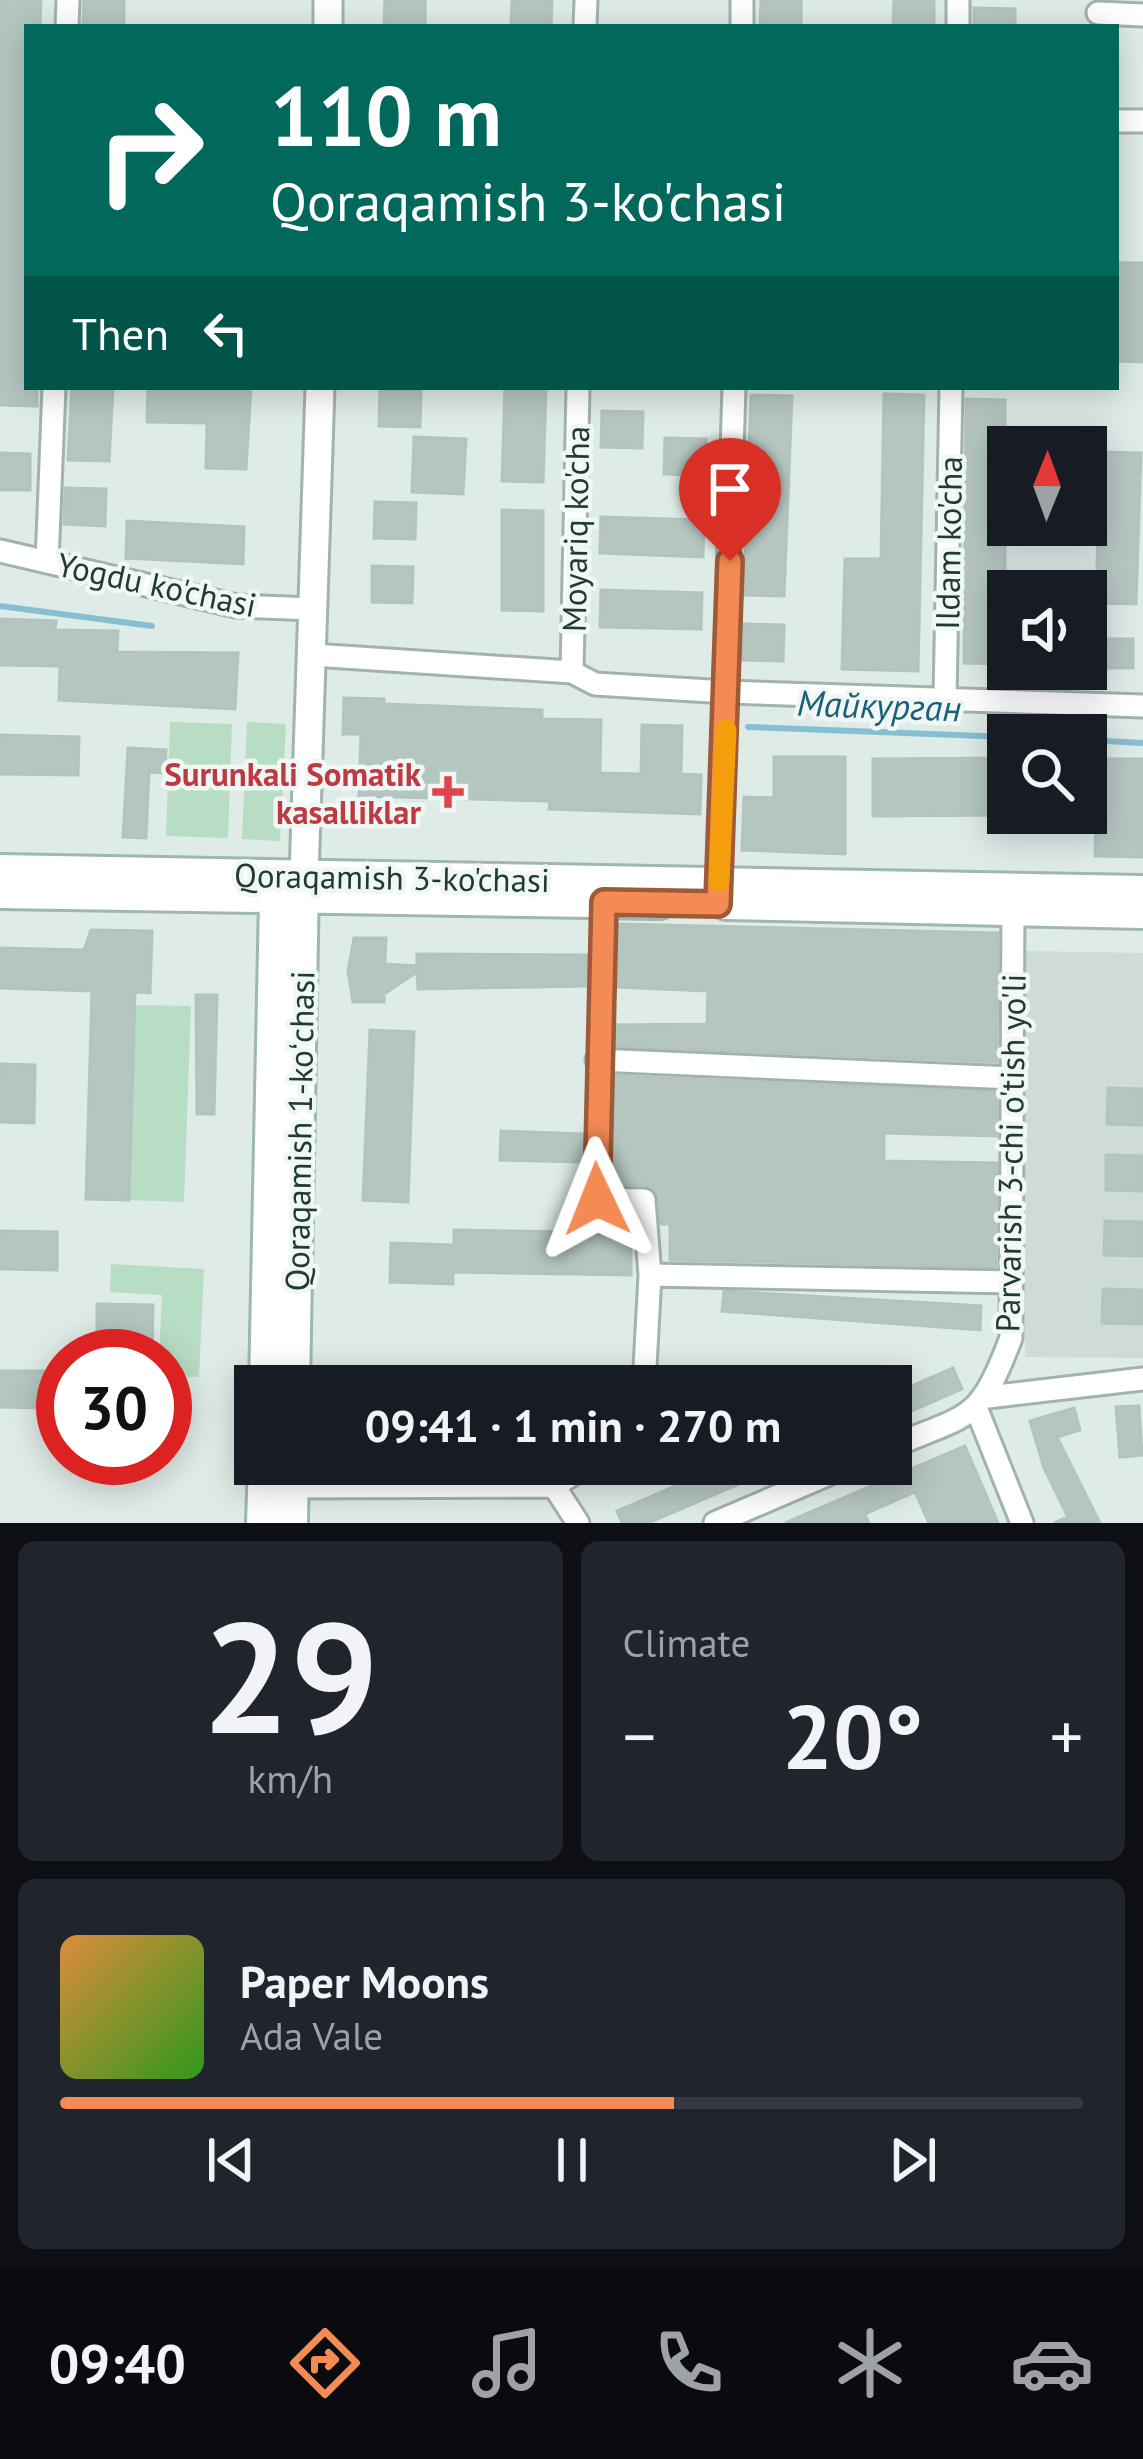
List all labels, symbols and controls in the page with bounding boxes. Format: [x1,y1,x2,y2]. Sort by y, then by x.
text: 110 m [270,60,502,169]
icon: right [72,72,228,228]
text: Qoraqamish 3-ko'chasi [270,166,786,236]
icon: left [193,300,259,366]
text: Then [72,304,169,362]
street label: Moyariq ko'cha [552,426,598,632]
north arrow [987,426,1107,546]
map controls [987,426,1107,834]
pin [679,438,781,561]
icon: arrive [697,456,763,522]
street label: Ildam ko'cha [925,456,971,630]
street label: Yogdu ko'chasi [53,542,261,626]
button: sound [987,570,1107,690]
water label: Майкурган [796,679,962,731]
button: search [987,714,1107,834]
place label: Surunkali Somatik kasalliklar [164,752,422,833]
marker: Surunkali Somatik kasalliklar [432,776,464,808]
street label: Qoraqamish 3-ko'chasi [234,853,550,901]
street label: Qoraqamish 1-koʻchasi [275,970,323,1292]
street label: Parvarish 3-chi o'tish yo'li [985,973,1035,1333]
position arrow [534,1136,660,1262]
speed limit sign: 30 [36,1329,192,1485]
text: 09:41 · 1 min · 270 m [365,1396,781,1454]
text: 29 [202,1574,379,1776]
text: Climate [623,1617,750,1668]
text: 20° [782,1677,923,1794]
text: − [623,1693,656,1778]
text: + [1050,1693,1083,1778]
text: km/h [248,1753,333,1804]
text: Paper Moons [240,1952,489,2010]
text: Ada Vale [240,2010,383,2061]
icon: previous [198,2127,264,2193]
icon: pause [539,2127,605,2193]
icon: next [880,2127,946,2193]
icon: directions [283,2321,367,2405]
icon: music [465,2321,549,2405]
icon: phone [647,2321,731,2405]
icon: climate [828,2321,912,2405]
icon: car [1010,2321,1094,2405]
text: 09:40 [49,2328,186,2398]

